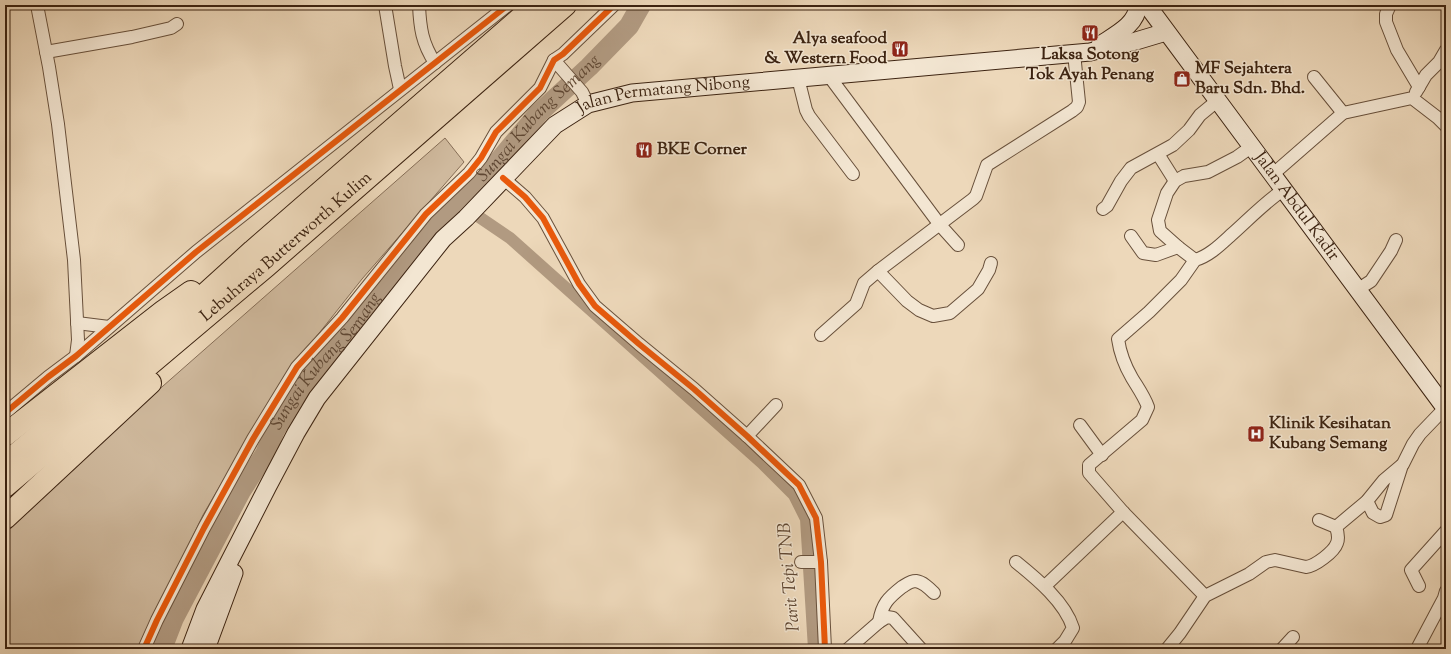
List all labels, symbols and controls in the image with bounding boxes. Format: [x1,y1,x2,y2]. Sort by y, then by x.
restaurant icon: Laksa Sotong Tok Ayah Penang [1080,23,1100,43]
place label: Alya seafood & Western Food [764,27,887,71]
restaurant icon: Alya seafood & Western Food [890,39,910,59]
place label: Laksa Sotong Tok Ayah Penang [1026,43,1155,87]
water label: Sungai Kubang Semang [471,49,607,189]
place label: MF Sejahtera Baru Sdn. Bhd. [1195,57,1305,101]
shop icon: MF Sejahtera Baru Sdn. Bhd. [1172,69,1192,89]
street label: Jalan Permatang Nibong [572,70,751,120]
place label: BKE Corner [657,138,748,162]
restaurant icon: BKE Corner [634,140,654,160]
street label: Jalan Abdul Kadir [1247,146,1345,267]
street label: Lebuhraya Butterworth Kulim [195,166,378,328]
water label: Sungai Kubang Semang [265,287,389,435]
place label: Klinik Kesihatan Kubang Semang [1269,412,1392,456]
hospital icon: Klinik Kesihatan Kubang Semang [1246,424,1266,444]
water label: Parit Tepi TNB [772,522,808,632]

